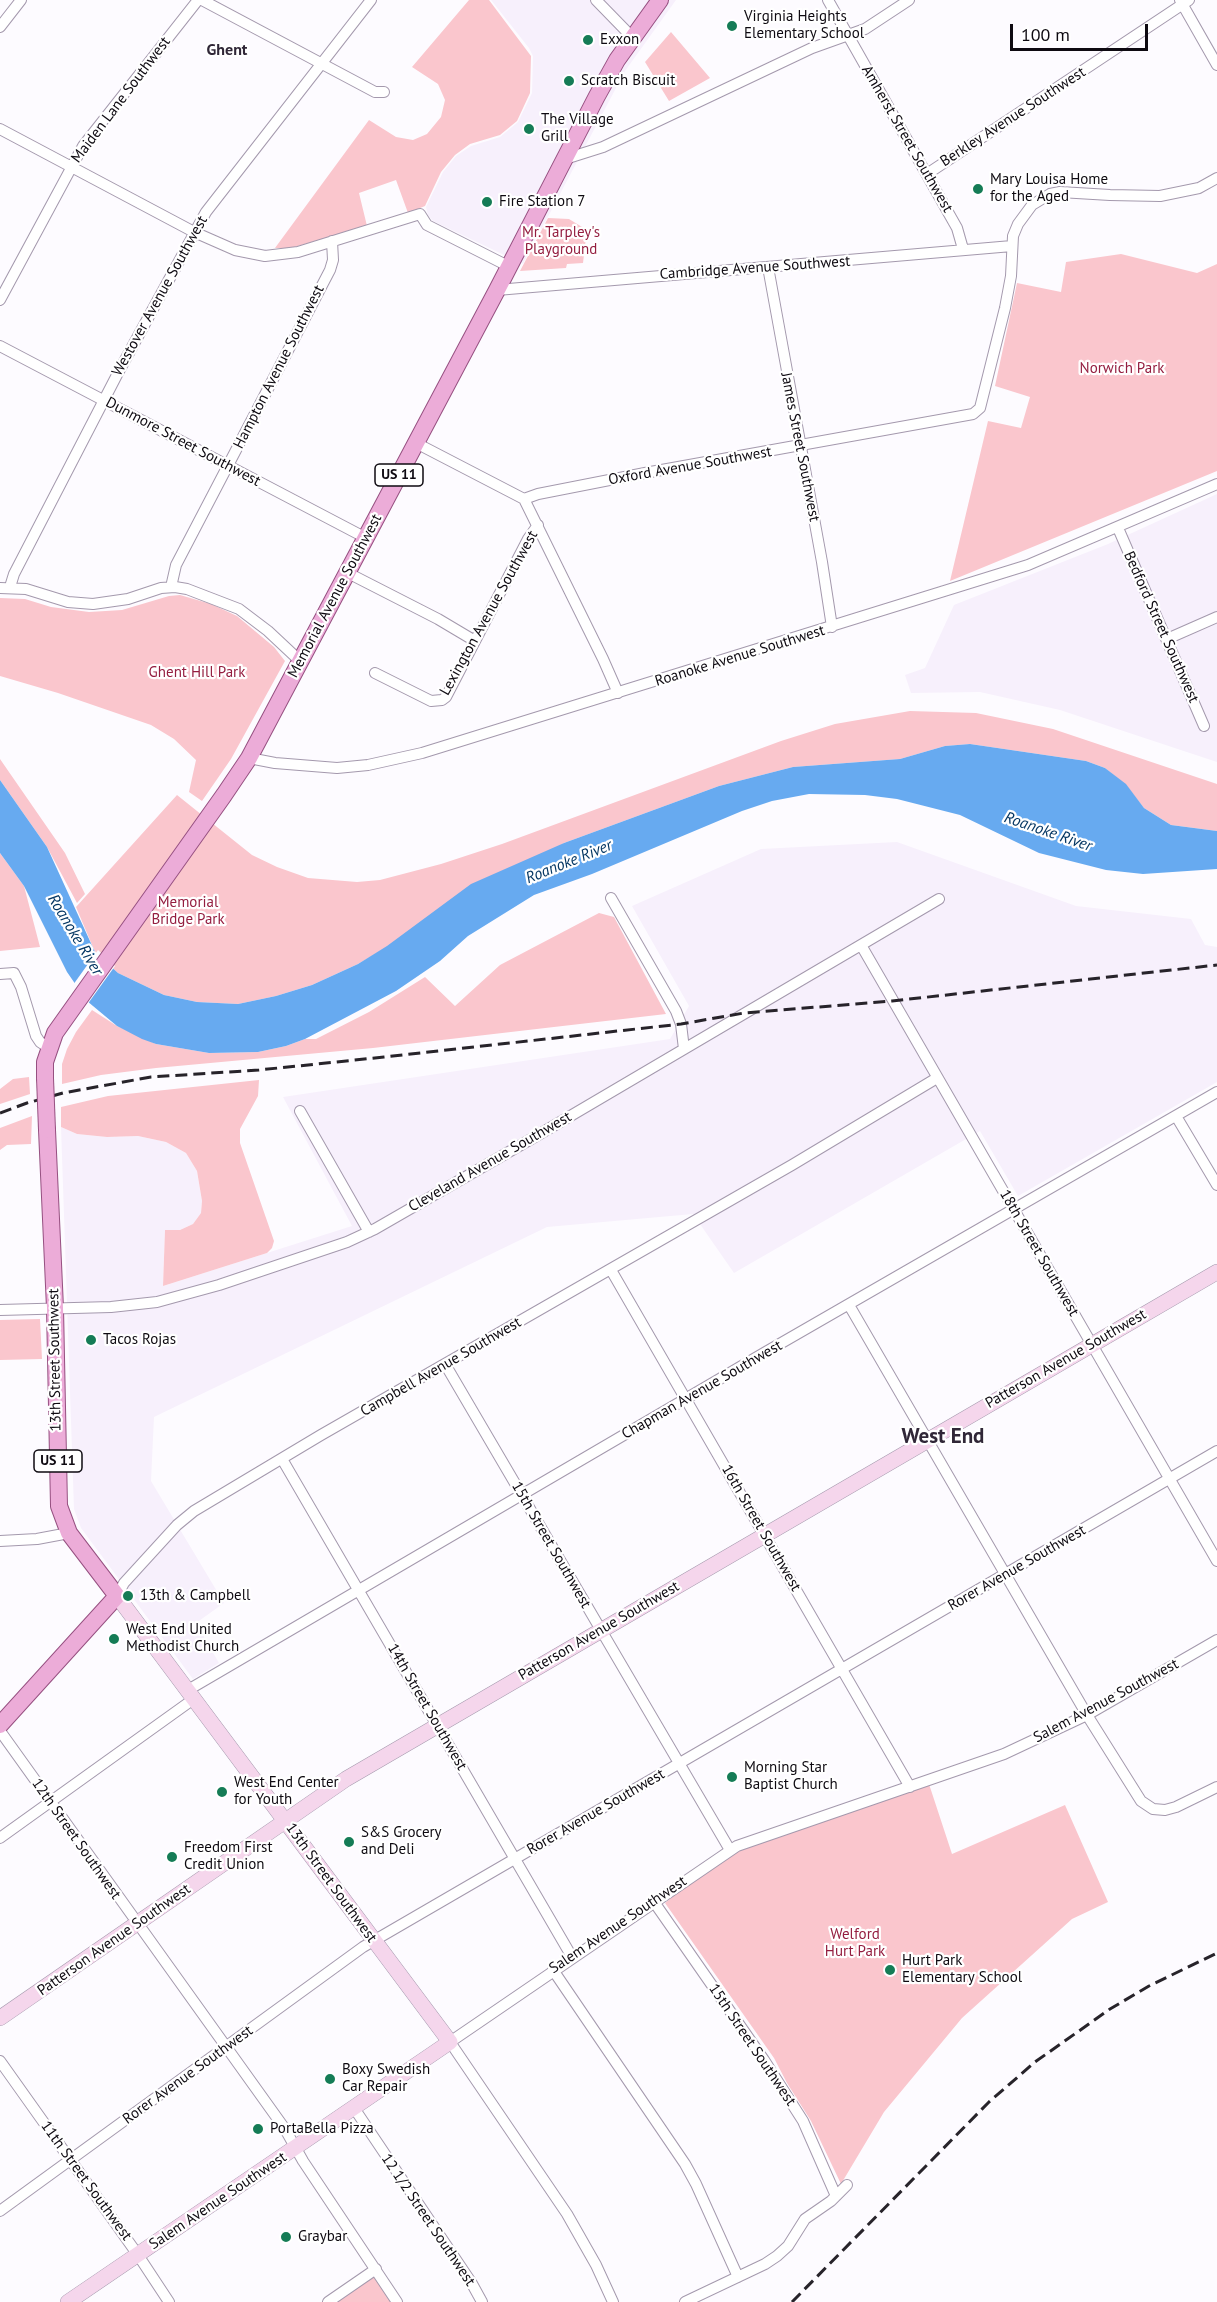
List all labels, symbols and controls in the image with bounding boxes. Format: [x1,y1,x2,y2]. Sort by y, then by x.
place label: Virginia Heights Elementary School [744,8,864,43]
scale bar [1013,12,1151,50]
marker: Virginia Heights Elementary School [725,19,739,33]
text: 100 m [1021,23,1070,46]
place label: Exxon [600,31,639,49]
street label: Maiden Lane Southwest [68,33,174,167]
marker: Exxon [581,33,595,47]
district label: Ghent [207,40,247,60]
street label: Amherst Street Southwest [857,62,957,216]
street label: Berkley Avenue Southwest [937,63,1089,171]
place label: Scratch Biscuit [581,72,675,90]
marker: Scratch Biscuit [562,74,576,88]
place label: The Village Grill [541,111,614,146]
marker: The Village Grill [522,122,536,136]
place label: Mary Louisa Home for the Aged [990,171,1108,206]
marker: Mary Louisa Home for the Aged [971,182,985,196]
place label: Fire Station 7 [499,193,586,211]
marker: Fire Station 7 [480,195,494,209]
street label: Westover Avenue Southwest [108,213,212,379]
park label: Mr. Tarpley's Playground [522,224,600,259]
street label: Cambridge Avenue Southwest [659,252,851,284]
street label: Hampton Avenue Southwest [230,282,328,452]
park label: Norwich Park [1080,360,1164,378]
street label: James Street Southwest [777,371,823,523]
street label: Dunmore Street Southwest [103,394,263,490]
street label: Oxford Avenue Southwest [607,443,773,489]
road number: US 11 [375,464,423,486]
street label: Memorial Avenue Southwest [284,511,386,681]
street label: Lexington Avenue Southwest [436,528,542,698]
street label: Bedford Street Southwest [1119,548,1203,706]
street label: Roanoke Avenue Southwest [653,622,827,690]
park label: Ghent Hill Park [149,664,245,682]
water label: Roanoke River [1002,808,1094,856]
water label: Roanoke River [523,836,615,888]
water label: Roanoke River [43,891,107,979]
park label: Memorial Bridge Park [151,894,225,929]
street label: Cleveland Avenue Southwest [405,1108,575,1216]
street label: 18th Street Southwest [995,1186,1083,1320]
street label: 13th Street Southwest [45,1288,65,1432]
street label: Patterson Avenue Southwest [982,1306,1150,1412]
street label: Campbell Avenue Southwest [357,1314,525,1420]
place label: Tacos Rojas [103,1331,176,1349]
marker: Tacos Rojas [84,1333,98,1347]
street label: Chapman Avenue Southwest [619,1337,785,1443]
district label: West End [902,1424,984,1450]
road number: US 11 [34,1450,82,1472]
street label: 16th Street Southwest [717,1461,805,1595]
street label: 15th Street Southwest [507,1478,595,1612]
street label: Rorer Avenue Southwest [945,1521,1089,1615]
street label: Patterson Avenue Southwest [515,1578,683,1684]
place label: 13th & Campbell [140,1587,250,1605]
marker: 13th & Campbell [121,1589,135,1603]
place label: West End United Methodist Church [126,1621,239,1656]
marker: West End United Methodist Church [107,1632,121,1646]
street label: 14th Street Southwest [383,1640,471,1774]
street label: Salem Avenue Southwest [1030,1655,1182,1747]
place label: Morning Star Baptist Church [744,1759,838,1794]
street label: Rorer Avenue Southwest [524,1765,668,1859]
marker: Morning Star Baptist Church [725,1770,739,1784]
place label: West End Center for Youth [234,1774,339,1809]
street label: 12th Street Southwest [28,1775,124,1903]
marker: West End Center for Youth [215,1785,229,1799]
street label: 13th Street Southwest [282,1820,380,1946]
place label: S&S Grocery and Deli [361,1824,442,1859]
marker: S&S Grocery and Deli [342,1835,356,1849]
place label: Freedom First Credit Union [184,1839,272,1874]
marker: Freedom First Credit Union [165,1850,179,1864]
street label: Salem Avenue Southwest [546,1872,690,1978]
street label: Patterson Avenue Southwest [34,1880,194,2000]
park label: Welford Hurt Park [825,1926,885,1961]
place label: Hurt Park Elementary School [902,1952,1022,1987]
marker: Hurt Park Elementary School [883,1963,897,1977]
street label: 15th Street Southwest [704,1981,800,2109]
street label: Rorer Avenue Southwest [120,2022,256,2128]
place label: Boxy Swedish Car Repair [342,2061,430,2096]
marker: Boxy Swedish Car Repair [323,2072,337,2086]
street label: 11th Street Southwest [37,2118,135,2244]
place label: PortaBella Pizza [270,2120,374,2138]
marker: PortaBella Pizza [251,2122,265,2136]
street label: Salem Avenue Southwest [146,2148,290,2254]
street label: 12 1/2 Street Southwest [377,2150,479,2290]
place label: Graybar [298,2228,347,2246]
marker: Graybar [279,2230,293,2244]

